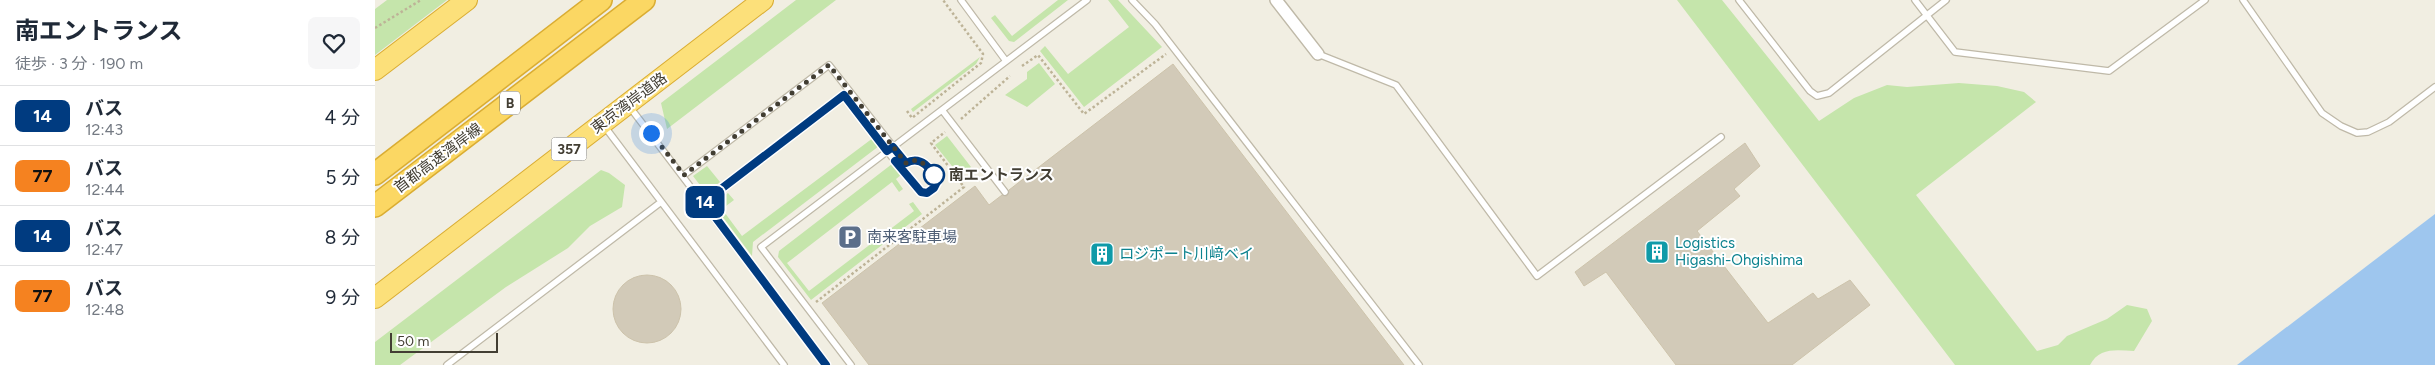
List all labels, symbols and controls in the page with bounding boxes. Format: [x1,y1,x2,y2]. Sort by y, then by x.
text: 南エントランス [15,16,183,45]
button: heart [308,17,360,69]
text: 徒歩 · 3 分 · 190 m [15,54,143,73]
street label: 東京湾岸道路 [588,69,670,137]
road number: B [500,92,520,115]
text: バス [85,97,123,120]
text: 14 [33,105,52,127]
text: 4 分 [325,106,360,129]
street label: 首都高速湾岸線 [391,119,485,197]
text: 12:43 [85,120,123,139]
your location [639,121,664,146]
road number: 357 [551,138,587,160]
text: バス [85,157,123,180]
marker: 南エントランス [923,164,945,186]
text: 77 [32,165,53,187]
text: 5 分 [325,166,360,189]
place label: 南エントランス [949,166,1054,184]
text: 12:44 [85,180,124,199]
line badge: 14 [683,186,727,218]
text: 14 [696,191,715,213]
text: バス [85,217,123,240]
parking icon: 南来客駐車場 [837,224,863,250]
text: 14 [33,225,52,247]
text: 8 分 [325,226,360,249]
place label: 南来客駐車場 [867,228,957,246]
place label: Logistics Higashi-Ohgishima [1675,234,1803,269]
building icon: Logistics Higashi-Ohgishima [1644,239,1670,265]
text: 12:47 [85,240,123,259]
building icon: ロジポート川﨑ベイ [1089,241,1115,267]
place label: ロジポート川﨑ベイ [1119,245,1254,263]
text: バス [85,277,123,300]
text: 77 [32,285,53,307]
text: 9 分 [326,286,360,309]
text: 12:48 [85,300,124,319]
scale bar [390,330,497,353]
text: 50 m [397,333,429,350]

